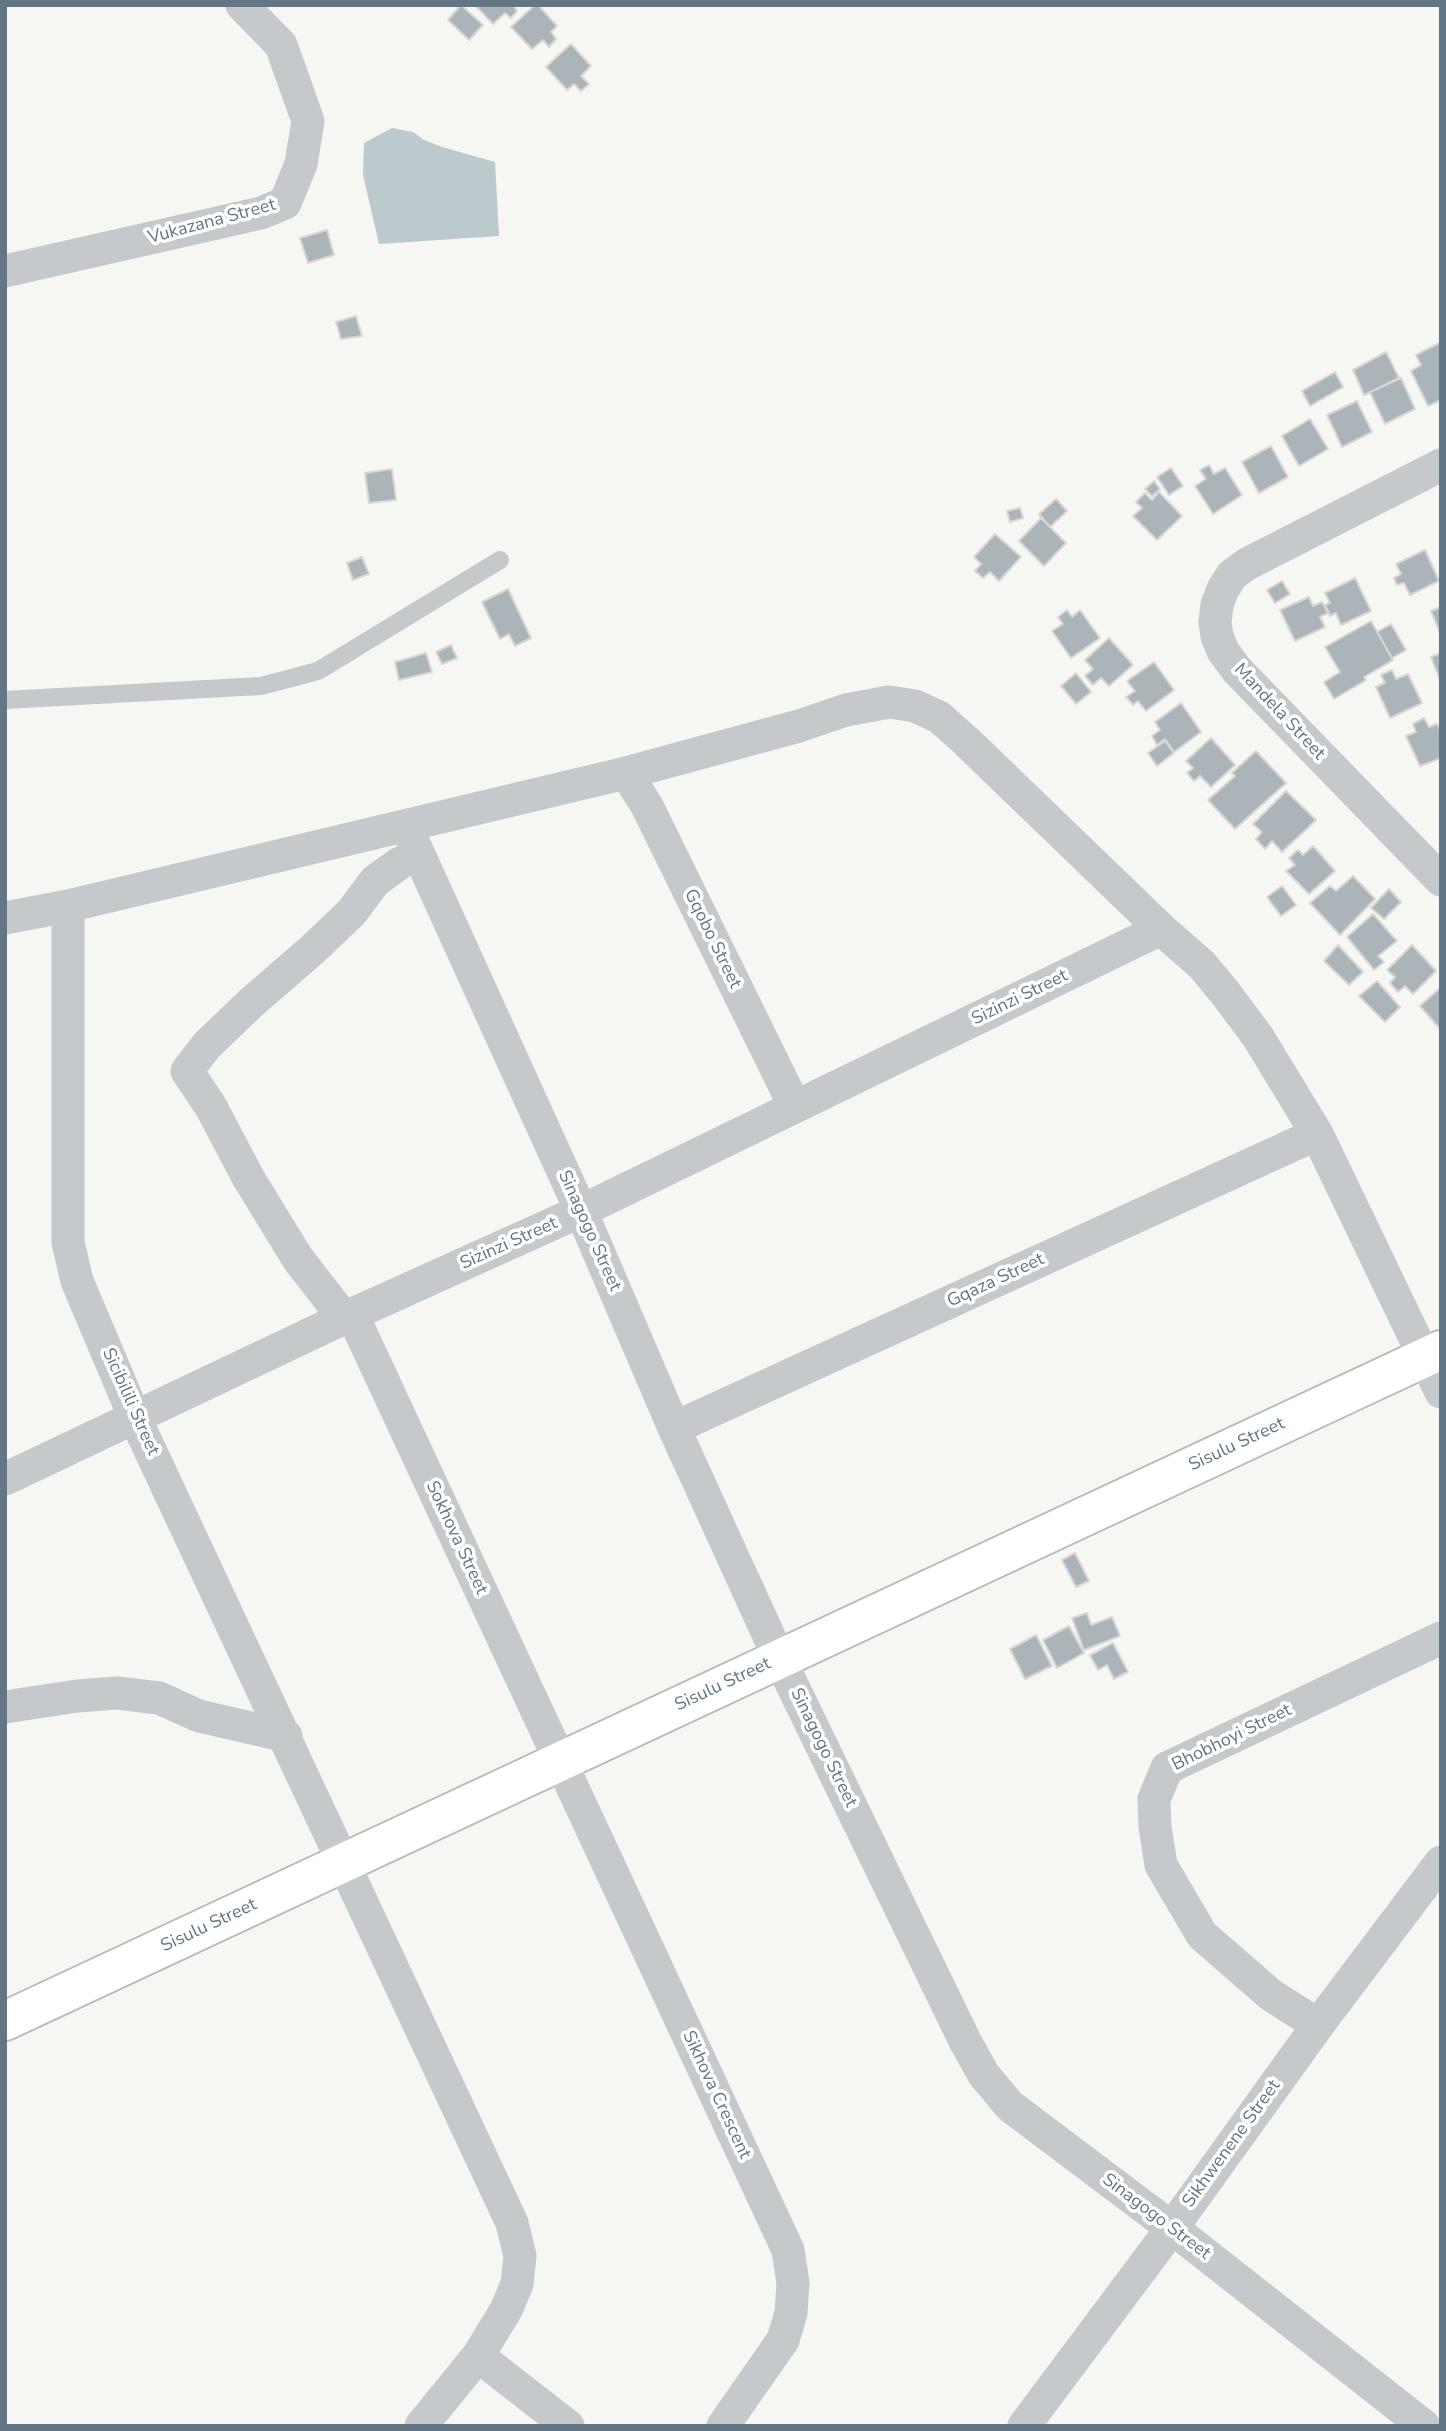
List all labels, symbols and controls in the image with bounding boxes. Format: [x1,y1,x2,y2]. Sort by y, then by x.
street label: Vukazana Street [146,195,278,249]
street label: Mandela Street [1229,659,1329,765]
street label: Gqobo Street [679,886,745,992]
street label: Sizinzi Street [968,965,1072,1031]
street label: Sinagogo Street [553,1167,625,1295]
street label: Sizinzi Street [457,1213,561,1275]
street label: Gqaza Street [944,1249,1048,1313]
street label: Sicibilili Street [97,1345,163,1459]
street label: Sisulu Street [1186,1413,1288,1477]
street label: Sokhova Street [420,1478,492,1598]
street label: Sisulu Street [672,1653,774,1717]
street label: Sinagogo Street [785,1685,861,1811]
street label: Bhobhoyi Street [1169,1700,1295,1776]
street label: Sisulu Street [158,1894,260,1958]
street label: Sikhova Crescent [677,2028,755,2162]
street label: Sikhwenene Street [1179,2076,1285,2212]
street label: Sinagogo Street [1098,2169,1214,2265]

